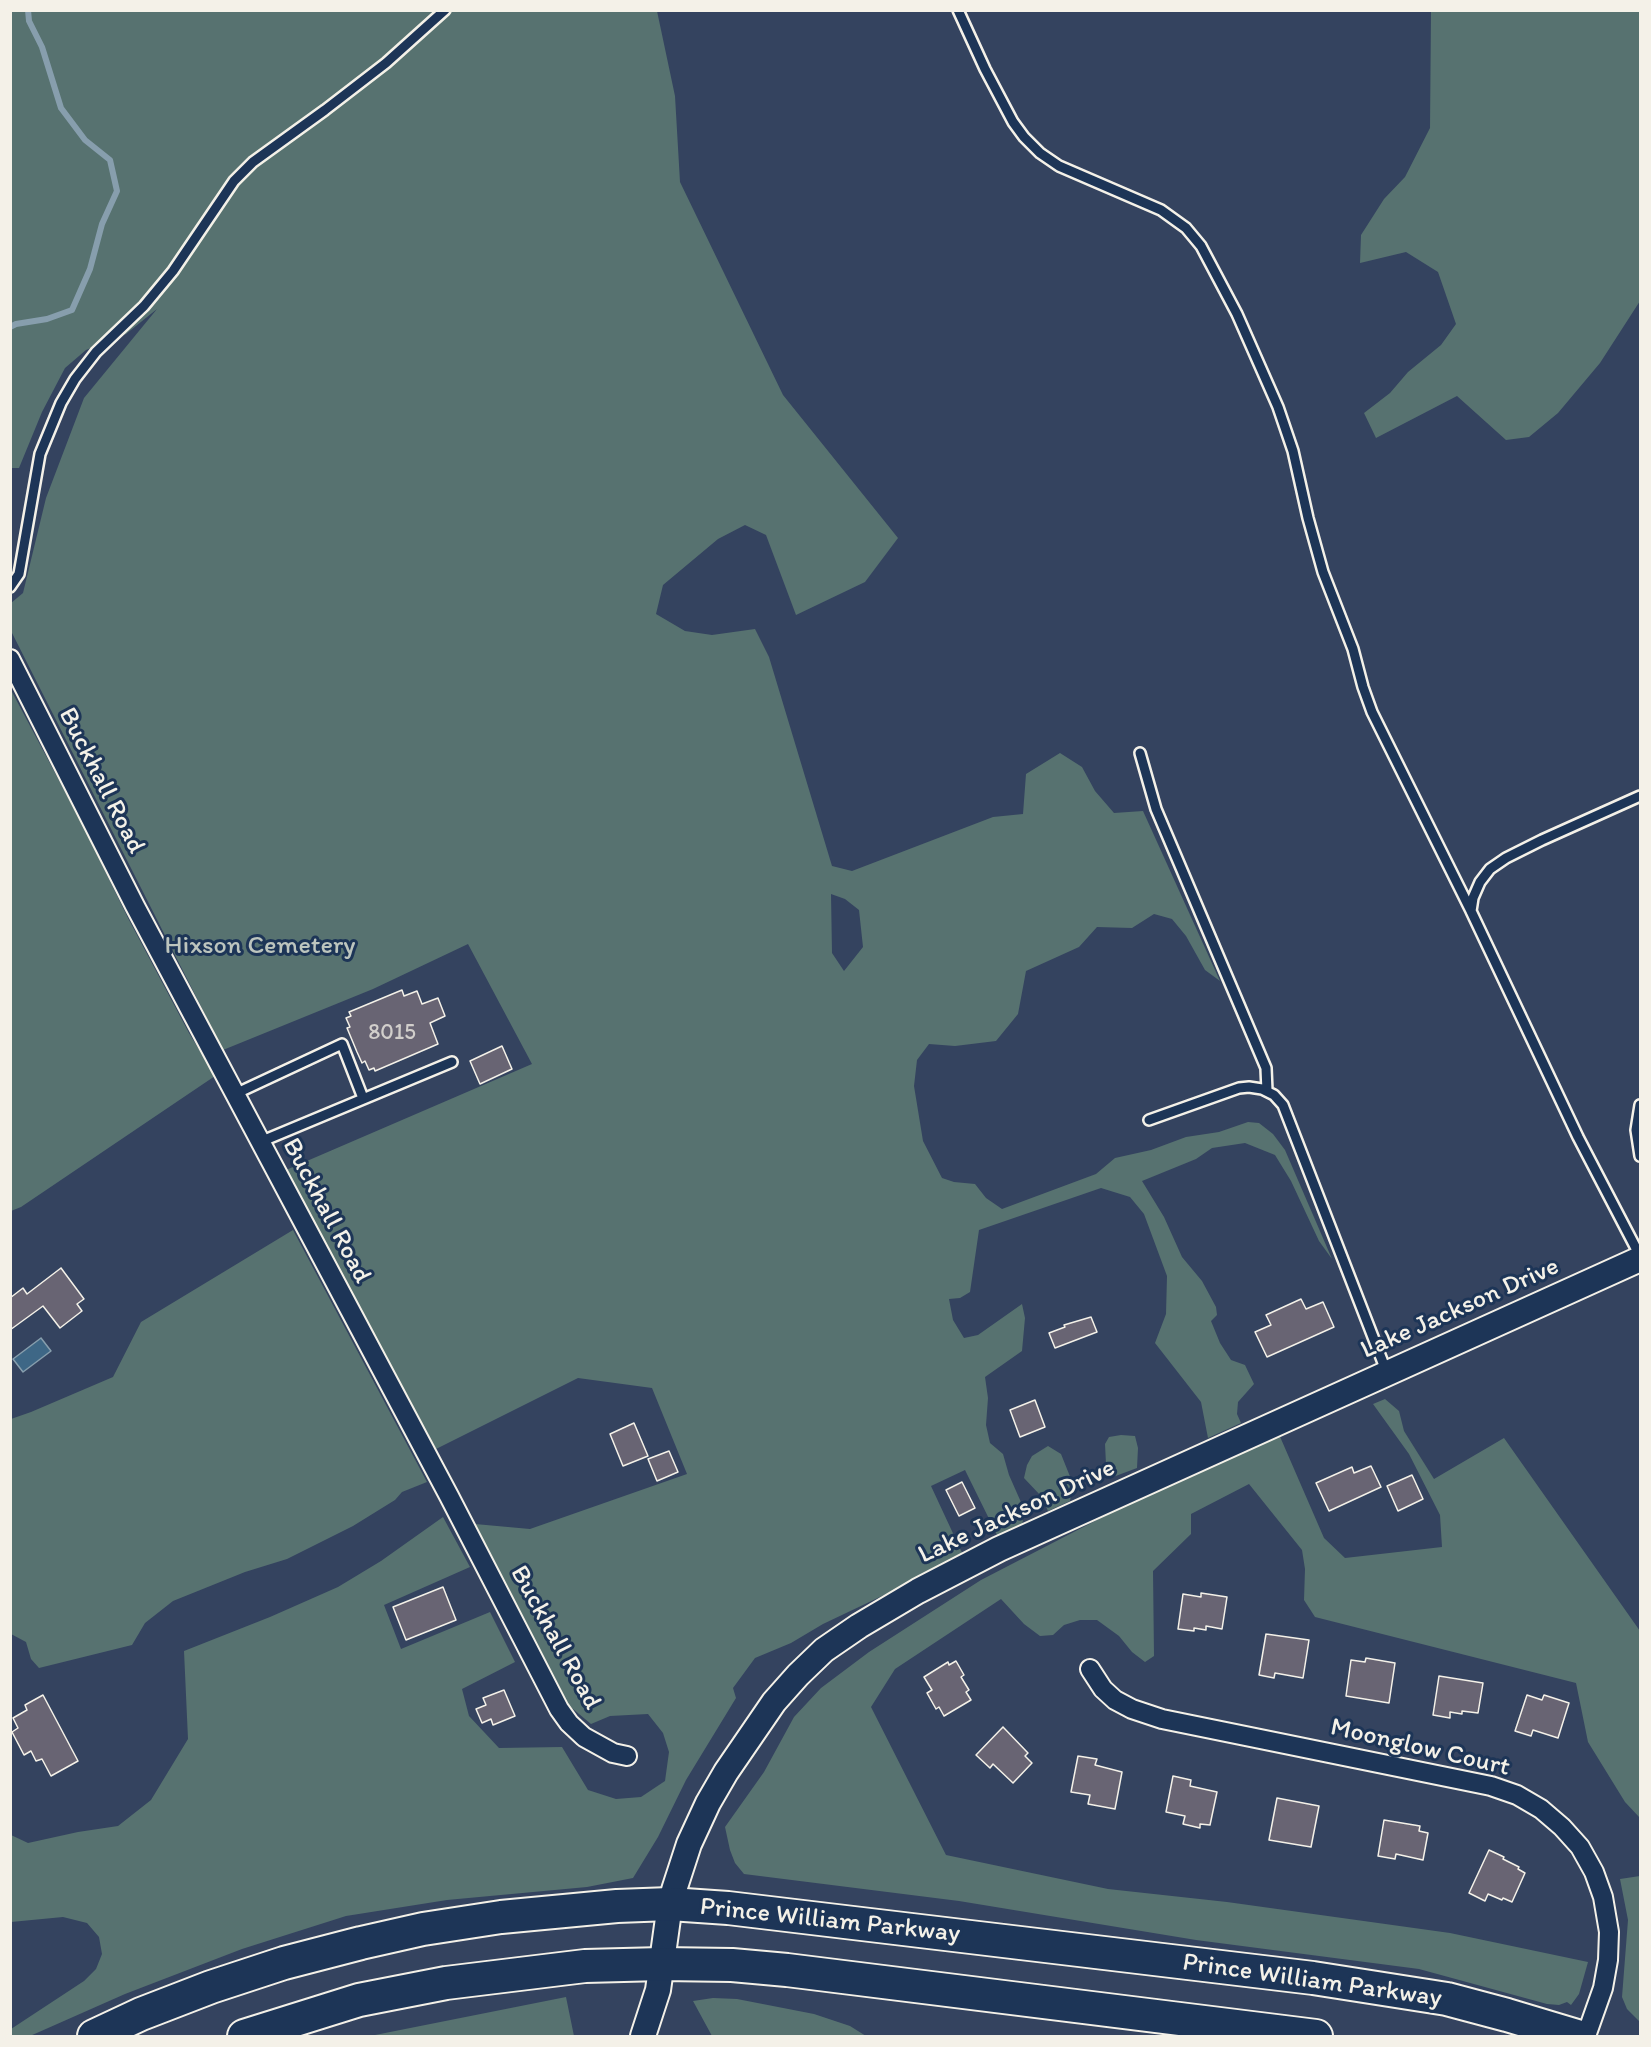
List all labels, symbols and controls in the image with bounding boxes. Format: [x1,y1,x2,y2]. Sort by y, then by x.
street label: Buckhall Road [51,703,151,859]
park label: Hixson Cemetery [165,930,355,962]
house number: 8015 [368,1020,416,1046]
street label: Buckhall Road [275,1133,377,1289]
street label: Lake Jackson Drive [1356,1251,1564,1367]
street label: Lake Jackson Drive [914,1453,1120,1571]
street label: Buckhall Road [503,1561,607,1715]
street label: Moonglow Court [1327,1712,1513,1784]
street label: Prince William Parkway [698,1892,962,1950]
street label: Prince William Parkway [1180,1947,1444,2015]

